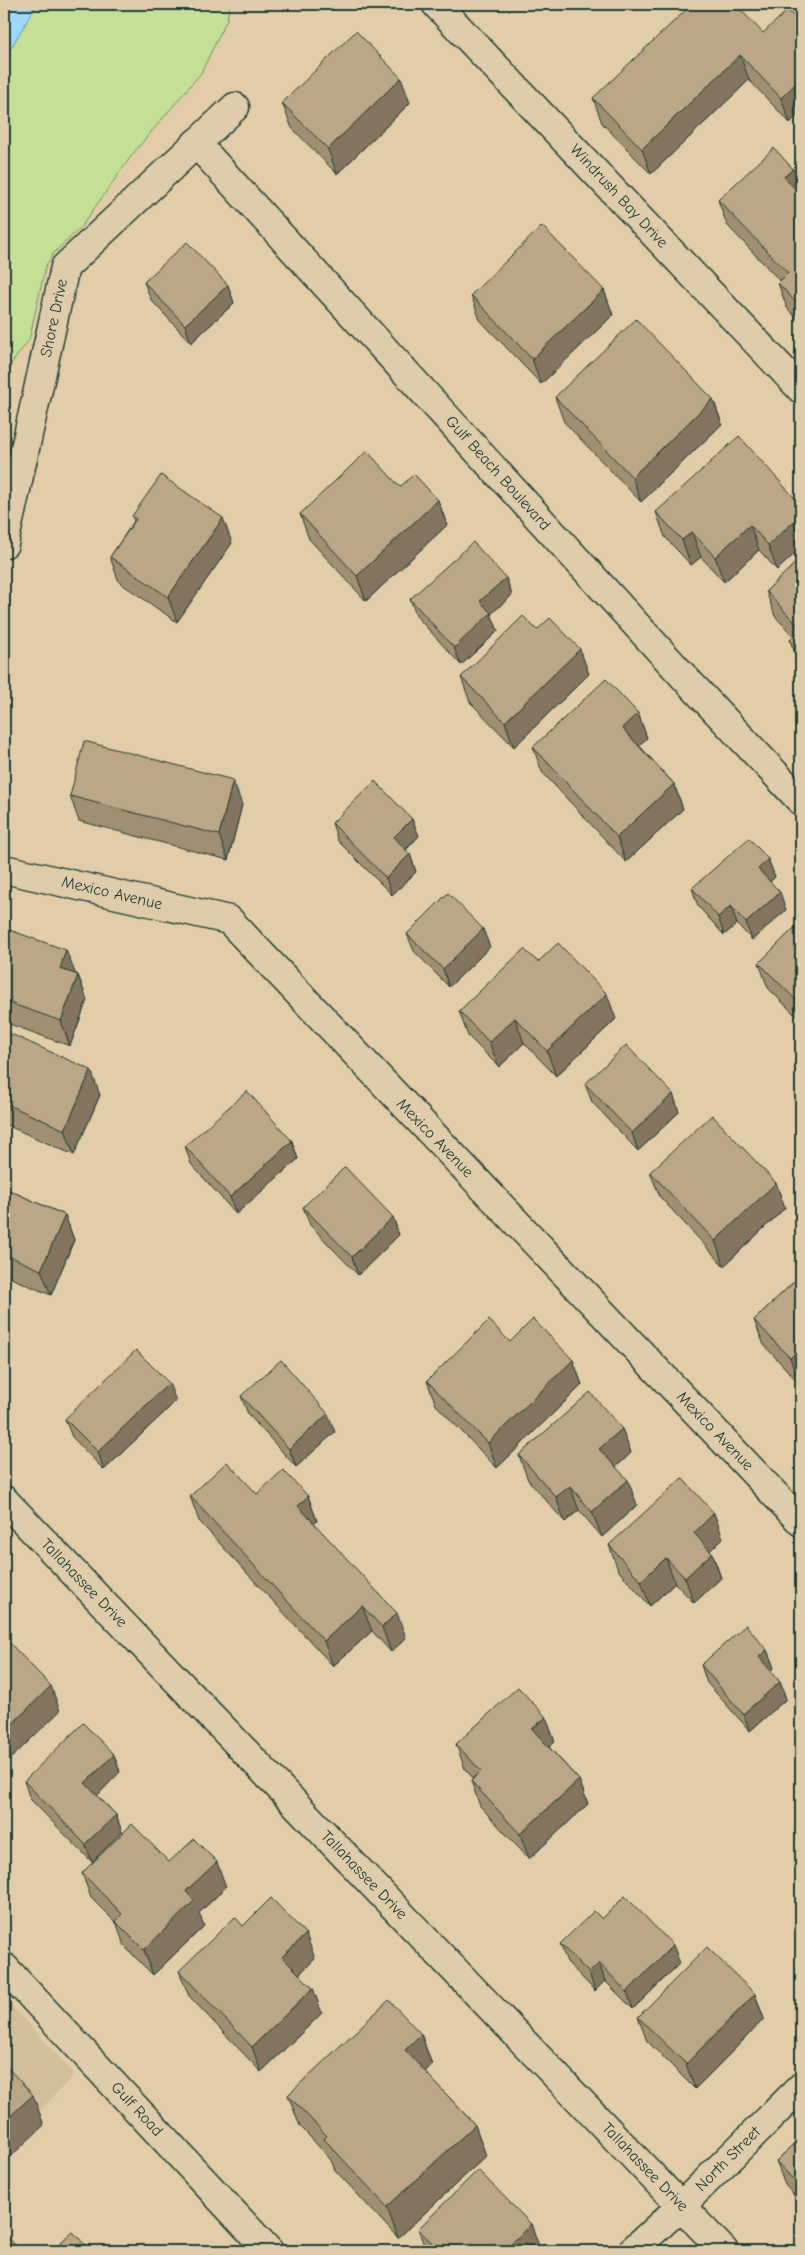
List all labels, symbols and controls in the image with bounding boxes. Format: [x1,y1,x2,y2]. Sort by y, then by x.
street label: Windrush Bay Drive [566,140,672,252]
street label: Shore Drive [37,277,71,359]
street label: Gulf Beach Boulevard [442,412,554,534]
street label: Mexico Avenue [60,873,164,913]
street label: Mexico Avenue [393,1095,477,1181]
street label: Mexico Avenue [673,1388,757,1474]
street label: Tallahassee Drive [37,1535,131,1631]
street label: Tallahassee Drive [317,1827,411,1923]
street label: Gulf Road [107,2078,167,2140]
street label: Tallahassee Drive [598,2119,692,2215]
street label: North Street [692,2123,764,2195]

